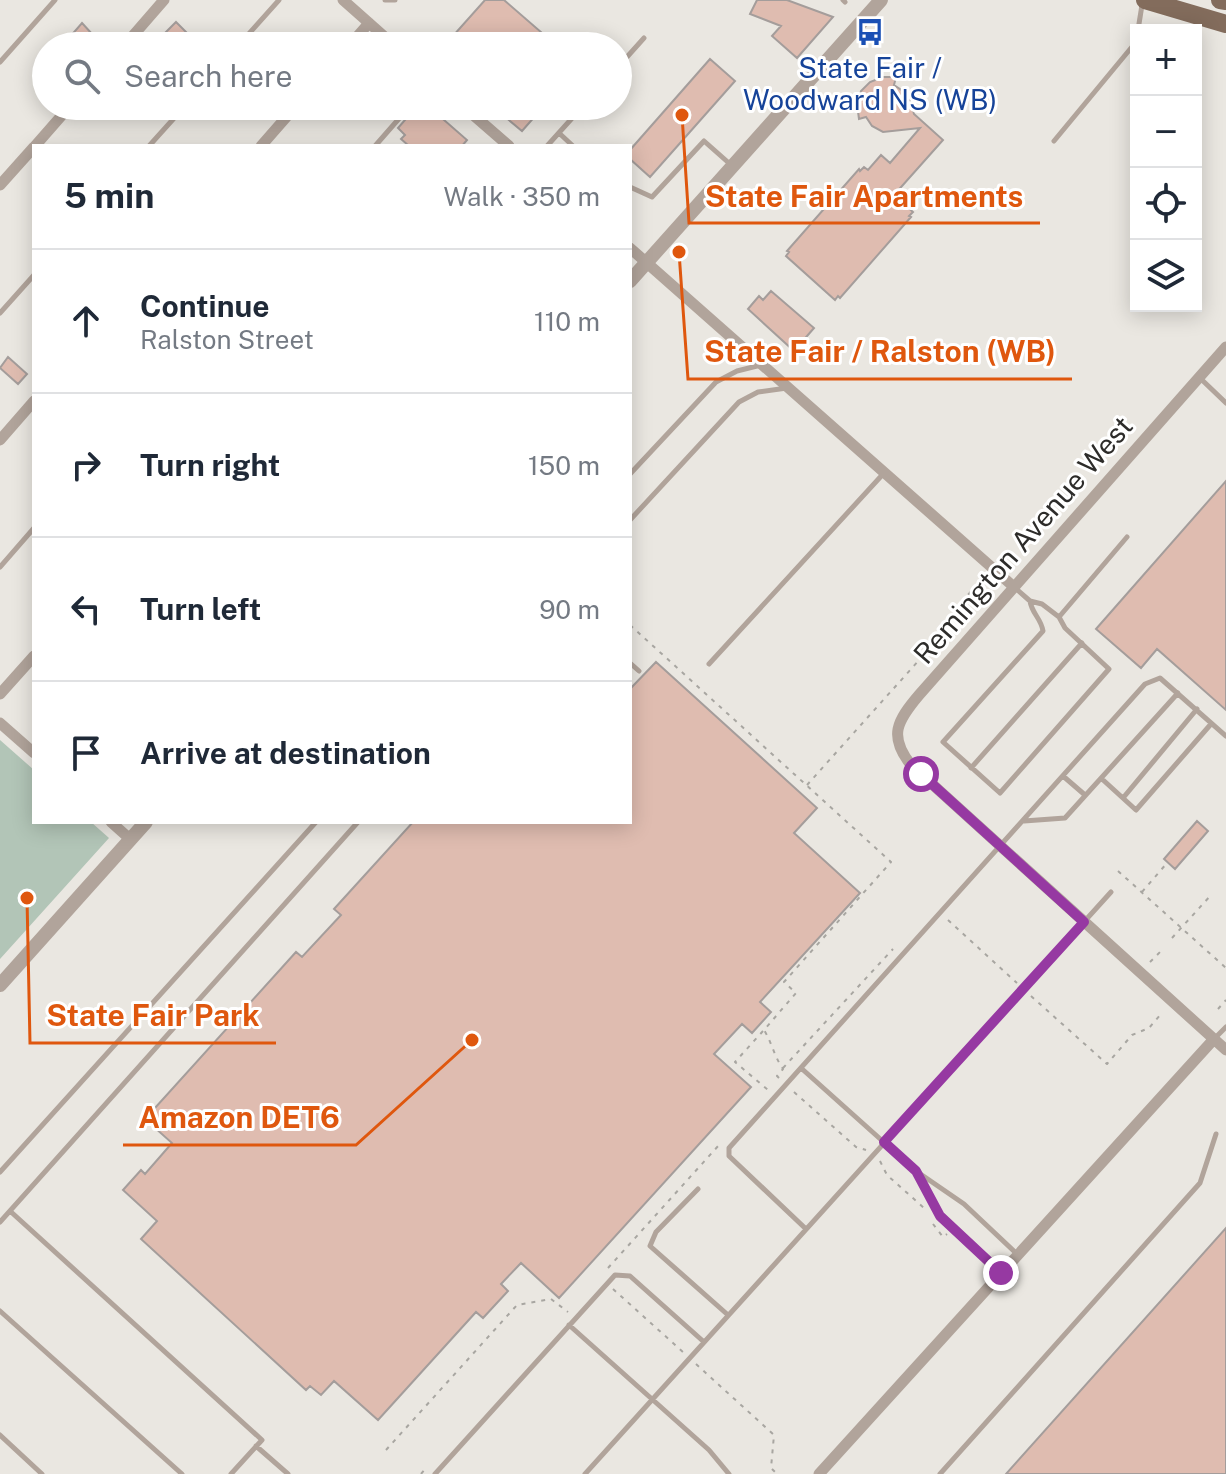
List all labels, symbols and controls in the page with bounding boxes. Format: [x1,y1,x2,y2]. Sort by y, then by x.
bus stop icon: State Fair / Woodward NS (WB) [855,17,885,47]
map controls [1130,24,1202,312]
button: + [1130,24,1202,96]
search box [32,32,632,120]
place label: State Fair / Woodward NS (WB) [743,51,997,116]
icon: search [60,54,104,98]
text: Search here [124,58,292,94]
button: − [1130,96,1202,168]
button: locate [1130,168,1202,240]
callout: State Fair Apartments [689,169,1040,223]
text: 5 min [64,176,154,216]
text: State Fair Apartments [705,178,1023,214]
text: Walk · 350 m [443,181,600,212]
button: layers [1130,240,1202,312]
text: Continue [140,288,270,324]
icon: ahead [64,299,108,343]
text: 110 m [534,306,600,337]
text: Ralston Street [140,324,314,355]
callout: State Fair / Ralston (WB) [688,325,1072,379]
text: State Fair / Ralston (WB) [704,333,1056,369]
street label: Remington Avenue West [906,409,1139,670]
icon: right [64,443,108,487]
text: Turn right [140,447,280,483]
text: 150 m [528,450,600,481]
icon: left [64,587,108,631]
text: Turn left [140,591,261,627]
text: 90 m [539,594,600,625]
icon: arrive [64,731,108,775]
text: Arrive at destination [140,735,431,771]
route start [903,756,939,792]
callout: State Fair Park [30,989,276,1043]
text: State Fair Park [46,997,260,1033]
callout: Amazon DET6 [123,1091,356,1145]
text: Amazon DET6 [138,1099,340,1135]
route end [983,1255,1019,1291]

